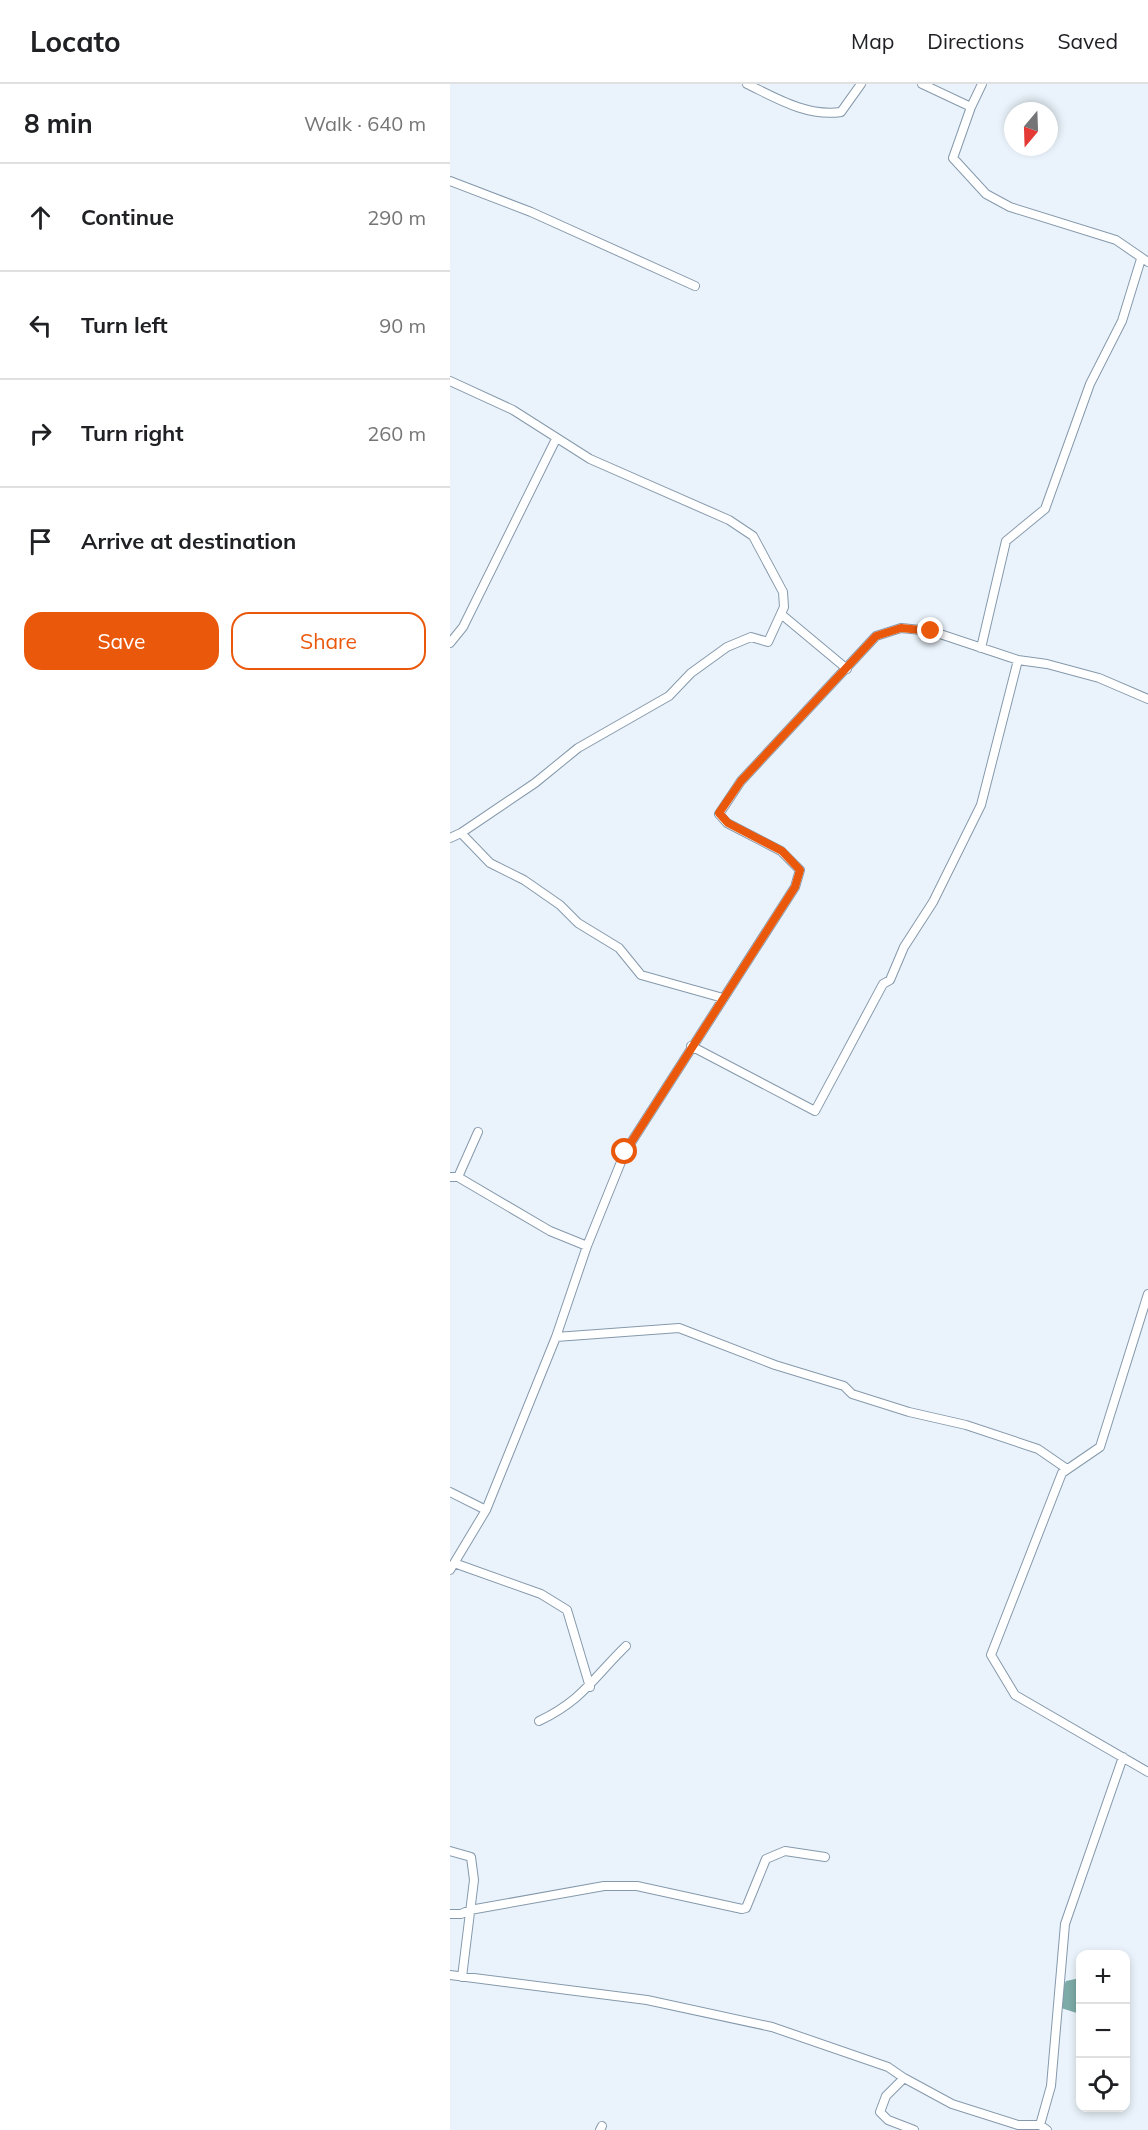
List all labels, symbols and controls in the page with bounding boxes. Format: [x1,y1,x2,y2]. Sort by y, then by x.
text: Locato [30,24,121,59]
text: Map [851,28,894,54]
text: Directions [927,28,1024,54]
text: Saved [1057,28,1118,54]
north arrow [1004,102,1058,156]
text: 8 min [24,107,93,140]
text: Walk · 640 m [304,111,426,136]
icon: ahead [24,201,57,234]
text: Continue [81,203,174,231]
text: 290 m [367,205,426,230]
icon: left [24,309,57,342]
text: Turn left [81,311,168,339]
text: 90 m [379,313,426,338]
icon: right [24,417,57,450]
text: Turn right [81,419,184,447]
text: 260 m [367,421,426,446]
icon: arrive [24,525,57,558]
text: Arrive at destination [81,527,296,555]
button: Save [24,612,219,670]
button: Share [231,612,426,670]
route end [917,617,943,643]
route start [611,1138,637,1164]
map controls [1076,1950,1130,2112]
button: + [1076,1950,1130,2004]
button: − [1076,2004,1130,2058]
button: locate [1076,2058,1130,2112]

